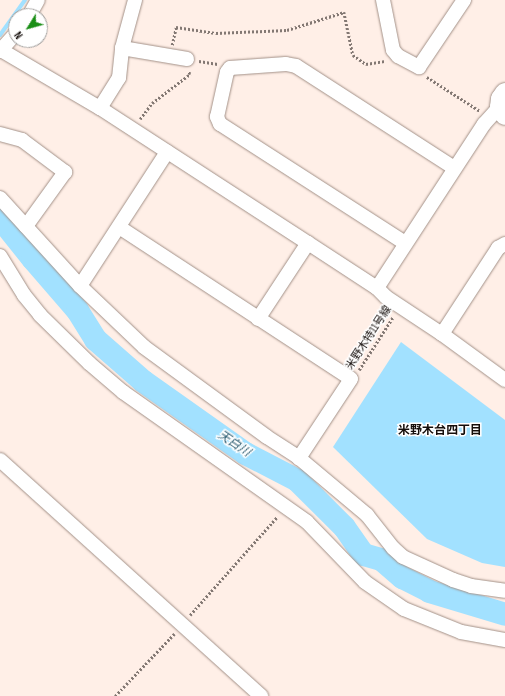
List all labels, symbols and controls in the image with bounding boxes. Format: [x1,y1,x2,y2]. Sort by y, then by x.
north arrow [8,8,48,48]
text: N [12,29,26,41]
street label: 米野木特11号線 [343,304,395,372]
district label: 米野木台四丁目 [398,424,482,438]
water label: 天白川 [215,428,253,460]

